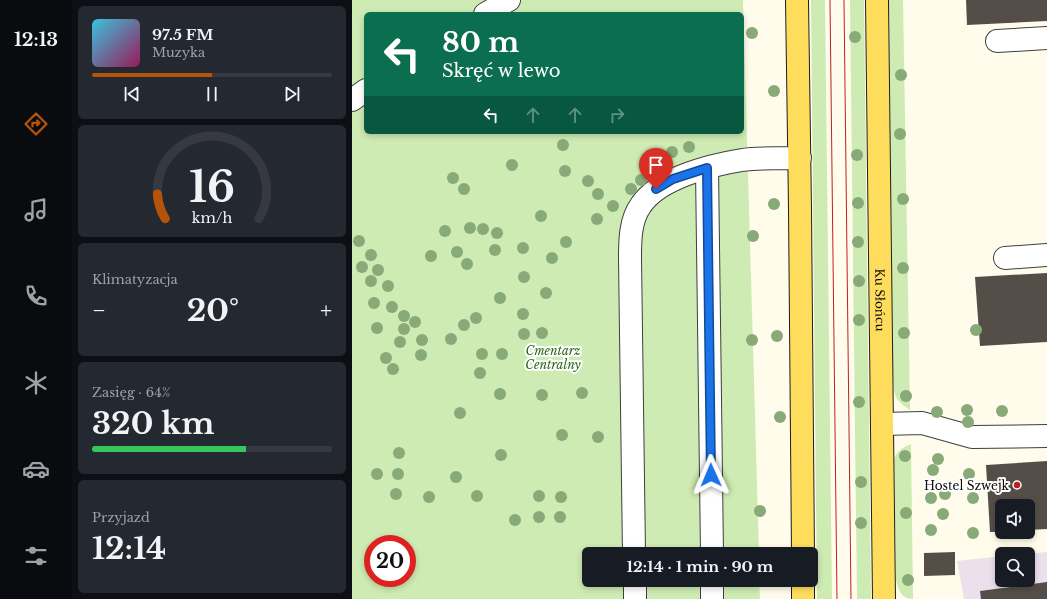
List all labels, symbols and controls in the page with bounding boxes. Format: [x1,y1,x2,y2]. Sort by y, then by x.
text: 97.5 FM [152,25,213,44]
text: 80 m [442,25,519,60]
icon: left [376,28,428,80]
text: 12:13 [14,29,58,51]
text: Muzyka [152,44,205,61]
text: Skręć w lewo [442,60,560,82]
icon: previous [121,83,143,105]
icon: pause [201,83,223,105]
icon: next [281,83,303,105]
icon: left [480,104,502,126]
icon: ahead [522,104,544,126]
icon: ahead [564,104,586,126]
icon: right [606,104,628,126]
icon: directions [22,110,50,138]
pin [639,148,673,189]
icon: arrive [645,154,667,176]
text: 16 [189,162,235,213]
icon: music [22,196,50,224]
text: km/h [192,208,232,226]
street label: Ku Słońcu [873,268,888,332]
text: Klimatyzacja [92,271,178,288]
icon: phone [22,282,50,310]
text: 20° [187,292,239,329]
text: − [92,297,106,324]
text: + [320,297,332,324]
park label: Cmentarz Centralny [525,343,582,372]
icon: climate [22,369,50,397]
text: Zasięg · 64% [92,384,171,401]
text: 320 km [92,405,214,442]
position arrow [690,454,732,496]
icon: car [22,455,50,483]
place label: Hostel Szwejk [924,478,1010,493]
marker: Hostel Szwejk [1012,480,1022,490]
map controls [995,499,1035,587]
button: sound [995,499,1035,539]
text: Przyjazd [92,509,150,526]
text: 12:14 [92,530,166,567]
speed limit sign: 20 [364,535,416,587]
icon: filters [22,542,50,570]
button: search [995,547,1035,587]
text: 12:14 · 1 min · 90 m [627,557,773,576]

